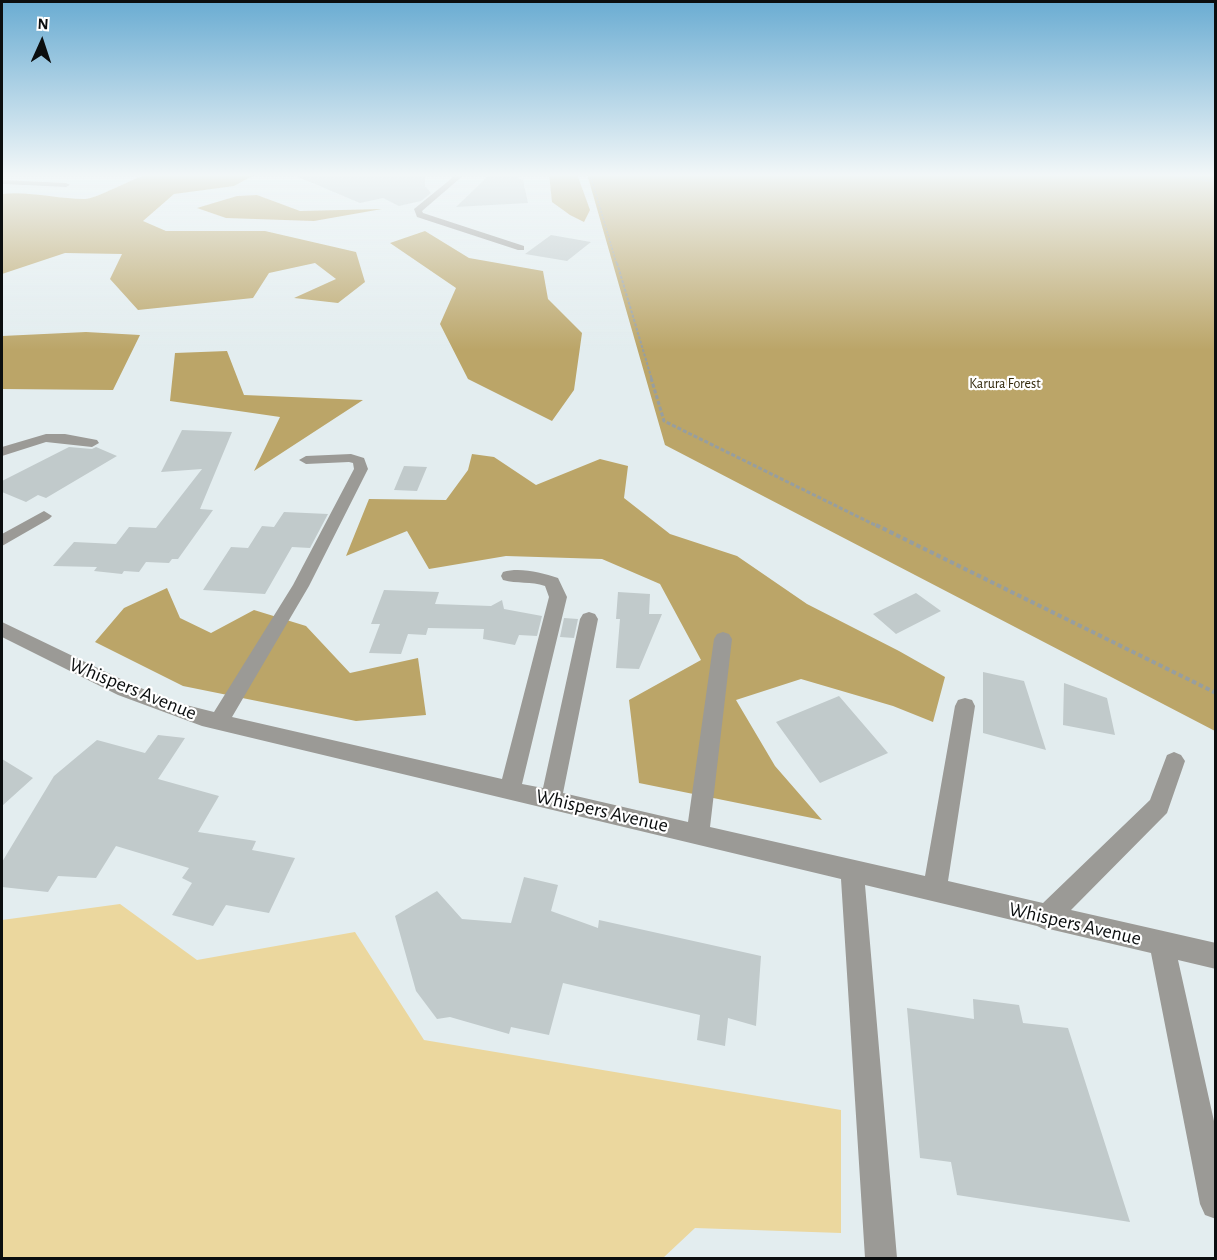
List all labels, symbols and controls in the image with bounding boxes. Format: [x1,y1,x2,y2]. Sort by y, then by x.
north arrow [12,12,72,72]
text: N [37,16,49,32]
park label: Karura Forest [969,376,1041,392]
street label: Whispers Avenue [66,653,200,725]
street label: Whispers Avenue [533,784,671,838]
street label: Whispers Avenue [1006,897,1144,951]

